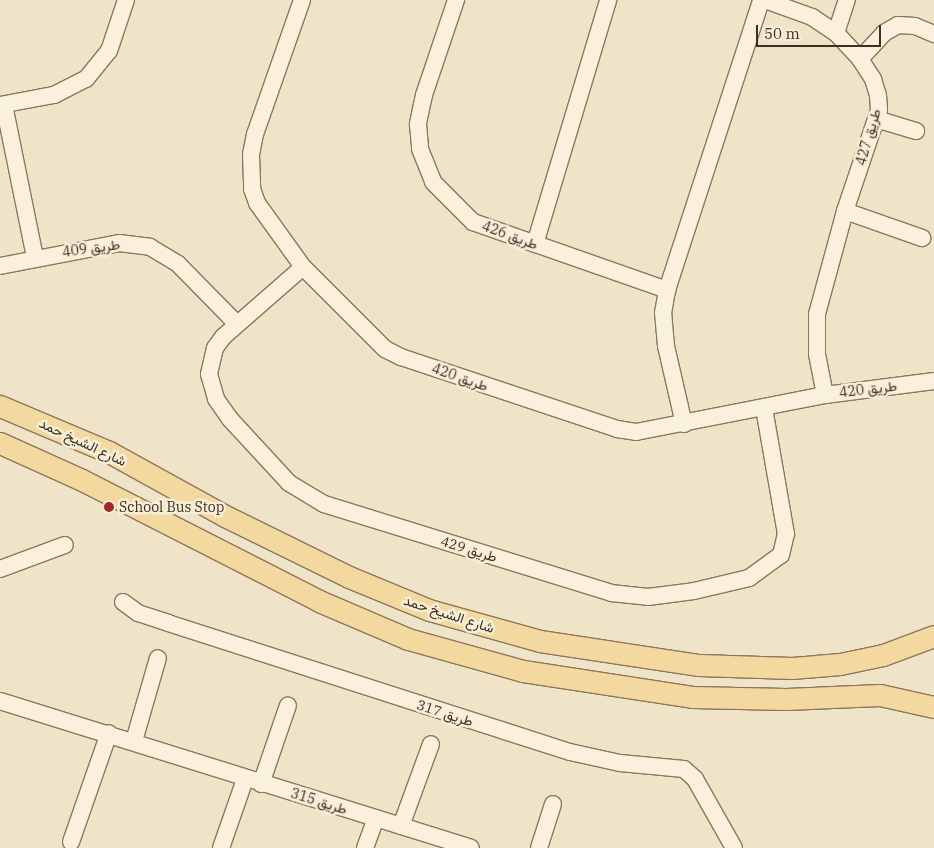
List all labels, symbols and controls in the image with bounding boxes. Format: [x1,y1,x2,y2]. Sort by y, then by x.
scale bar [759,15,884,47]
text: 50 m [764,24,800,43]
street label: طريق 427 [852,107,884,167]
street label: طريق 426 [480,217,540,253]
street label: طريق 409 [61,236,121,260]
street label: طريق 420 [430,360,490,394]
street label: طريق 420 [838,377,898,401]
street label: شارع الشيخ حمد [37,415,129,469]
place label: School Bus Stop [119,499,224,515]
marker: School Bus Stop [103,501,115,513]
street label: طريق 429 [439,532,499,566]
street label: شارع الشيخ حمد [402,591,496,637]
street label: طريق 317 [415,696,475,730]
street label: طريق 315 [289,784,349,818]

